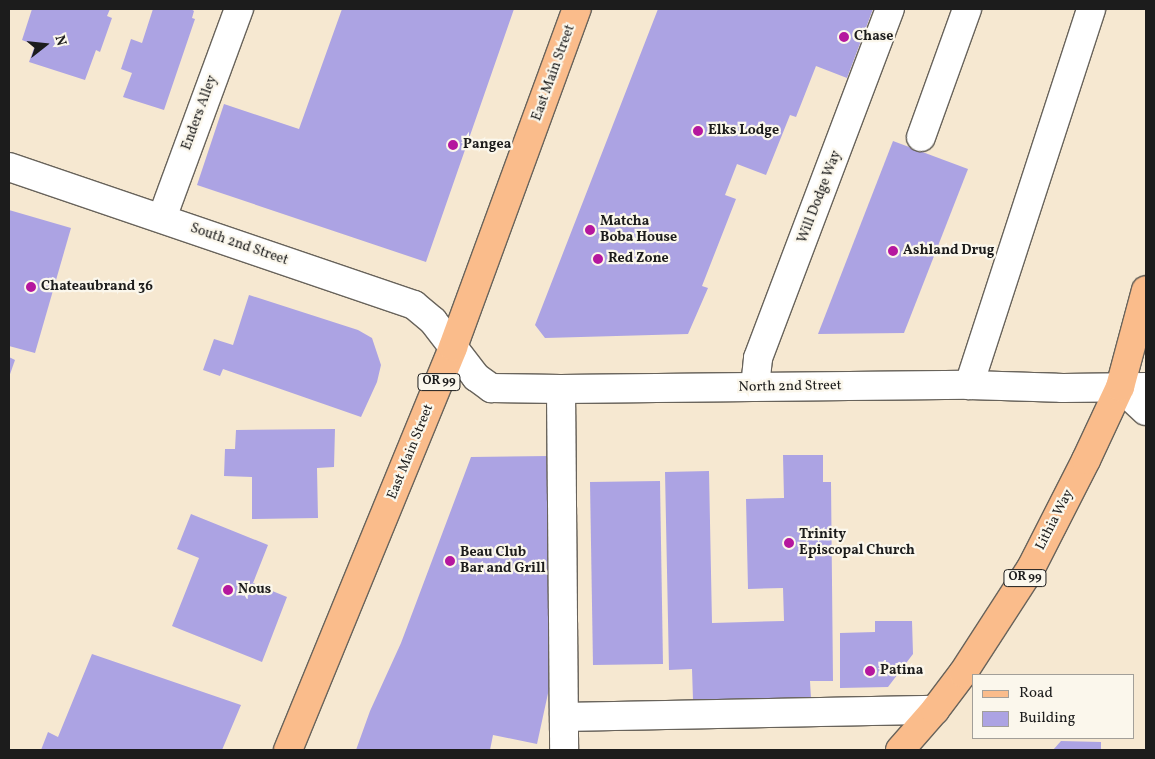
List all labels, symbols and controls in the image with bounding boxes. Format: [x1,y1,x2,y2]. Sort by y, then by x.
north arrow [20,20,70,70]
street label: East Main Street [529,23,579,123]
place label: Chase [854,29,893,45]
marker: Chase [838,31,850,43]
text: N [49,33,70,48]
street label: Enders Alley [179,73,221,153]
place label: Elks Lodge [708,123,779,139]
marker: Elks Lodge [692,125,704,137]
place label: Pangea [463,137,511,153]
marker: Pangea [447,139,459,151]
street label: Will Dodge Way [795,148,845,246]
place label: Matcha Boba House [600,214,677,246]
street label: South 2nd Street [188,220,290,270]
marker: Matcha Boba House [584,224,596,236]
place label: Ashland Drug [903,243,994,259]
marker: Ashland Drug [887,245,899,257]
place label: Red Zone [608,251,669,267]
marker: Red Zone [592,253,604,265]
place label: Chateaubrand 36 [41,279,153,295]
marker: Chateaubrand 36 [25,281,37,293]
road number: OR 99 [416,372,462,392]
street label: North 2nd Street [738,378,842,396]
street label: East Main Street [384,402,438,502]
street label: Lithia Way [1032,487,1078,553]
place label: Trinity Episcopal Church [799,527,915,560]
marker: Trinity Episcopal Church [783,537,795,549]
place label: Beau Club Bar and Grill [460,545,546,578]
marker: Beau Club Bar and Grill [444,555,456,567]
road number: OR 99 [1002,568,1048,588]
place label: Nous [238,582,271,598]
marker: Nous [222,584,234,596]
place label: Patina [880,663,923,679]
marker: Patina [864,665,876,677]
legend [972,674,1135,739]
text: Road [1019,683,1053,704]
text: Building [1019,708,1075,729]

